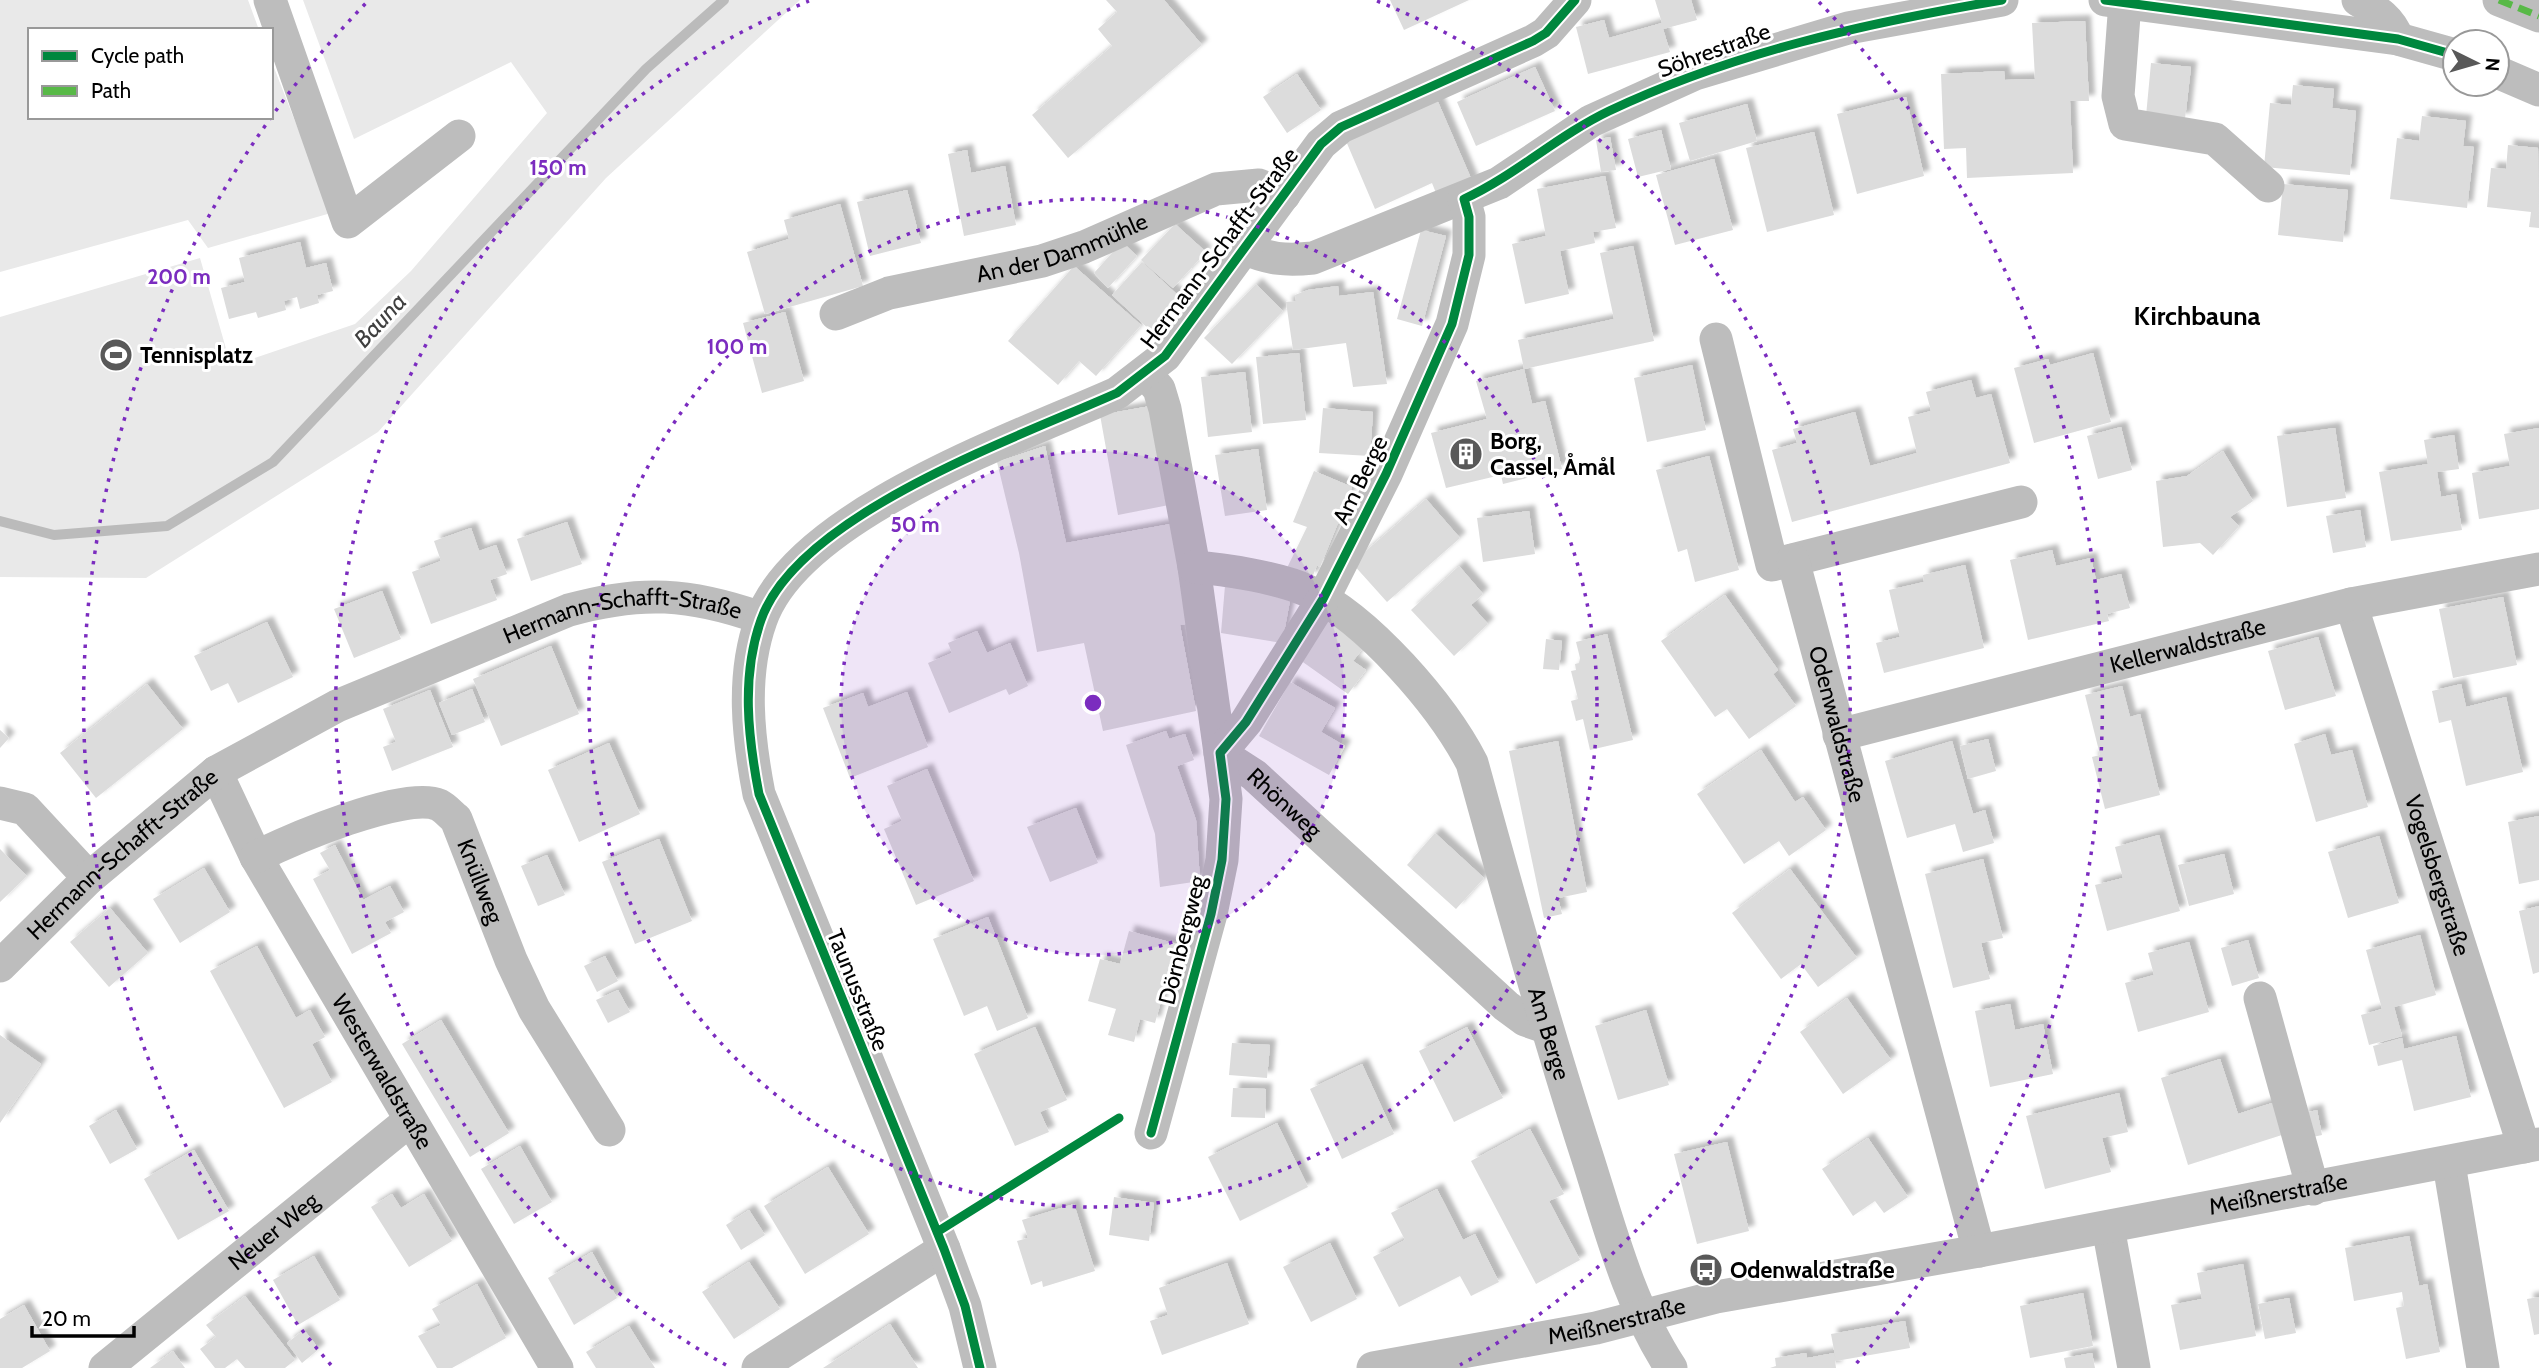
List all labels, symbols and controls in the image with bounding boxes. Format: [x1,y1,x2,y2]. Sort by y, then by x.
street label: Söhrestraße [1654,17,1774,83]
legend [28,28,273,119]
north arrow [2441,28,2511,98]
text: Cycle path [91,43,184,68]
text: N [2480,57,2504,72]
text: Path [91,78,131,103]
street label: Hermann-Schafft-Straße [1134,142,1304,354]
text: 150 m [530,155,586,180]
street label: An der Dammühle [974,207,1152,288]
text: 200 m [147,264,211,289]
water label: Bauna [348,287,412,353]
district label: Kirchbauna [2133,300,2261,332]
text: 100 m [707,334,767,359]
sports icon: Tennisplatz [97,336,135,374]
place label: Tennisplatz [140,341,253,369]
place label: Borg, Cassel, Åmål [1490,427,1615,481]
street label: Am Berge [1327,431,1394,529]
building icon: Borg, Cassel, Åmål [1447,435,1485,473]
text: 50 m [890,512,940,537]
street label: Hermann-Schafft-Straße [499,583,745,650]
street label: Kellerwaldstraße [2107,612,2269,679]
street label: Odenwaldstraße [1803,643,1872,806]
centre of rings [1081,691,1105,715]
street label: Hermann-Schafft-Straße [21,762,224,945]
street label: Rhönweg [1241,762,1328,844]
street label: Vogelsbergstraße [2399,792,2476,960]
street label: Knüllweg [451,835,510,928]
street label: Dörnbergweg [1152,872,1212,1008]
street label: Taunusstraße [821,925,895,1055]
street label: Am Berge [1522,984,1576,1084]
street label: Westerwaldstraße [326,989,439,1154]
street label: Meißnerstraße [2206,1167,2350,1221]
street label: Neuer Weg [223,1186,325,1276]
bus stop icon: Odenwaldstraße [1687,1251,1725,1289]
place label: Odenwaldstraße [1730,1256,1895,1284]
street label: Meißnerstraße [1545,1291,1689,1350]
scale bar [32,1294,133,1338]
text: 20 m [42,1306,91,1331]

